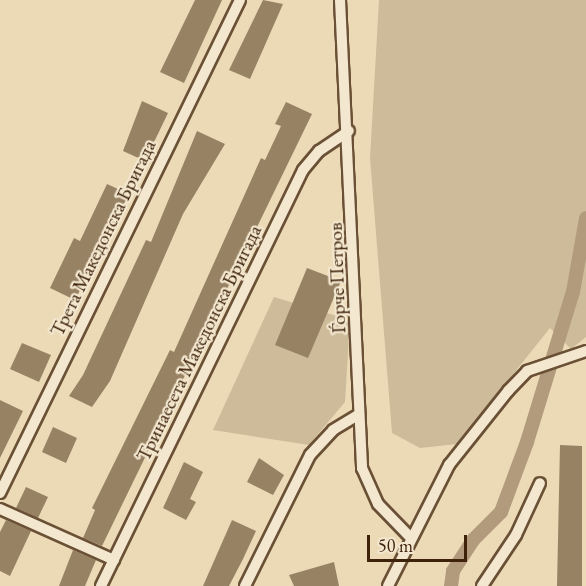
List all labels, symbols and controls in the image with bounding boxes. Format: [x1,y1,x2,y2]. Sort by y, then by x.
street label: Трета Македонска Бригада [45,136,161,340]
street label: Тринаесета Македонска Бригада [131,221,267,465]
street label: Ѓорче Петров [323,222,351,334]
scale bar [370,523,470,561]
text: 50 m [378,534,413,557]

